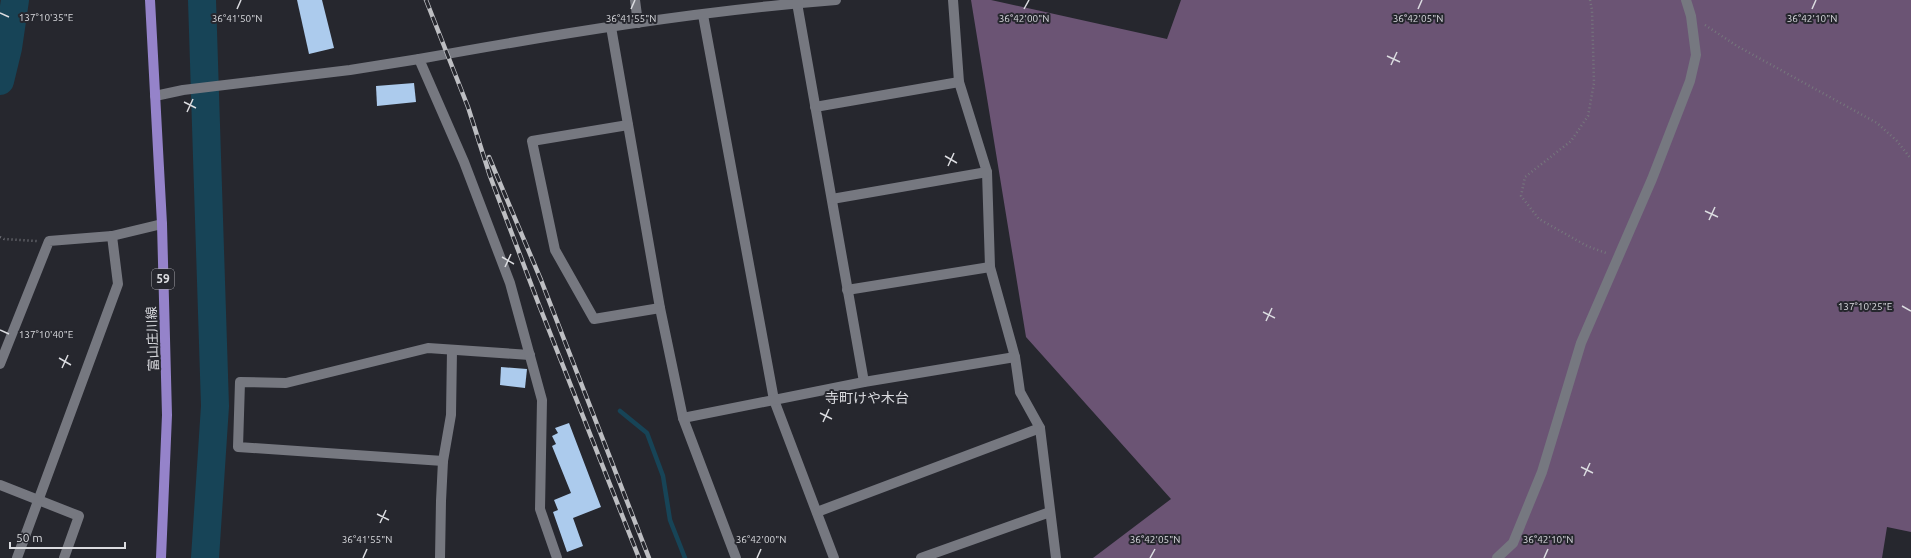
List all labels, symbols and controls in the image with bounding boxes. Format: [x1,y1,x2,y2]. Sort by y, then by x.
text: 137°10'35"E [19,12,74,23]
text: 36°41'50"N [212,13,262,24]
text: 36°41'55"N [606,13,656,24]
text: 36°42'00"N [999,13,1049,24]
text: 36°42'05"N [1393,13,1443,24]
text: 36°42'10"N [1787,13,1837,24]
road number: 59 [152,269,174,289]
text: 137°10'25"E [1838,301,1893,312]
street label: 富山庄川線 [144,306,160,372]
text: 137°10'40"E [19,329,74,340]
district label: 寺町けや木台 [825,390,909,406]
scale bar [10,524,125,550]
text: 50 m [16,531,43,544]
text: 36°41'55"N [342,534,392,545]
text: 36°42'00"N [736,534,786,545]
text: 36°42'05"N [1130,534,1180,545]
text: 36°42'10"N [1523,534,1573,545]

